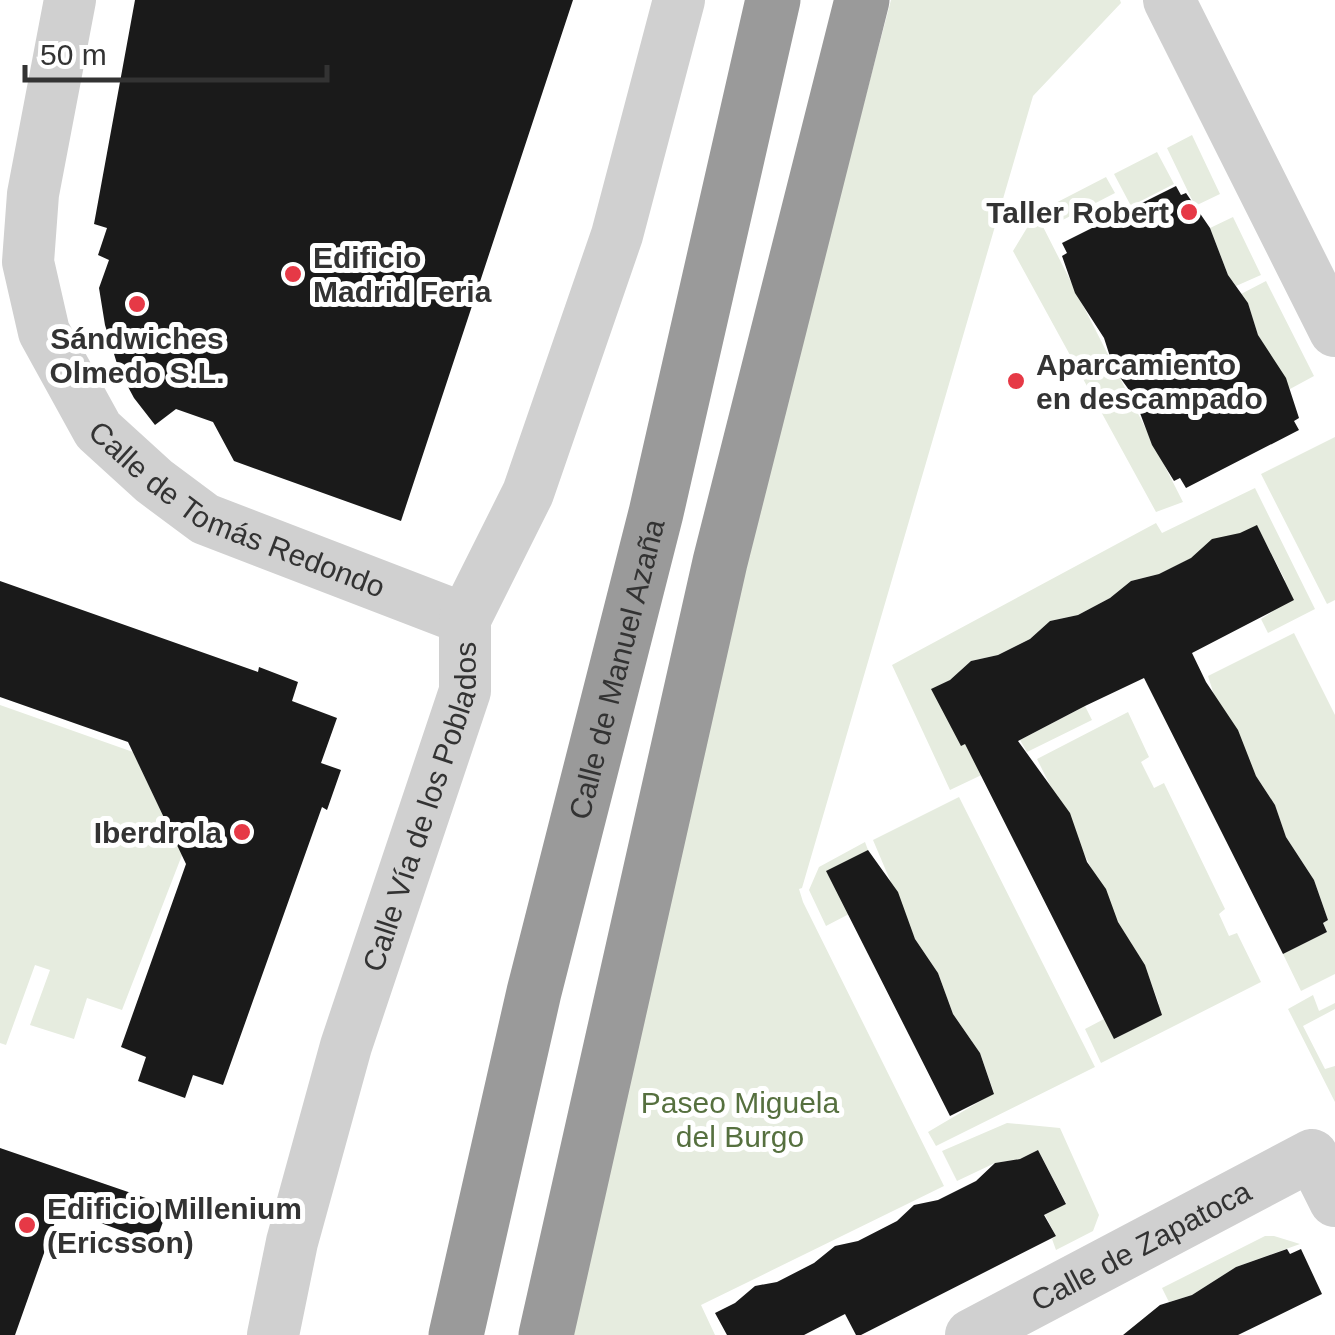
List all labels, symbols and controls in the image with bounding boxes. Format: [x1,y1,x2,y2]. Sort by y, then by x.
scale bar [25,20,328,82]
text: 50 m [40,38,107,71]
place label: Taller Robert [986,196,1169,229]
marker: Taller Robert [1178,201,1200,223]
place label: Edificio Madrid Feria [313,241,492,308]
marker: Edificio Madrid Feria [282,263,304,285]
marker: Sándwiches Olmedo S.L. [126,293,148,315]
place label: Sándwiches Olmedo S.L. [49,322,225,389]
place label: Aparcamiento en descampado [1036,348,1263,415]
marker: Aparcamiento en descampado [1005,370,1027,392]
street label: Calle de Tomás Redondo [83,414,390,603]
street label: Calle de Manuel Azaña [562,515,670,823]
street label: Calle Vía de los Poblados [356,642,482,975]
place label: Iberdrola [94,816,222,849]
marker: Iberdrola [231,821,253,843]
park label: Paseo Miguela del Burgo [641,1086,840,1153]
street label: Calle de Zapatoca [1025,1174,1256,1317]
place label: Edificio Millenium (Ericsson) [47,1192,302,1259]
marker: Edificio Millenium (Ericsson) [16,1214,38,1236]

